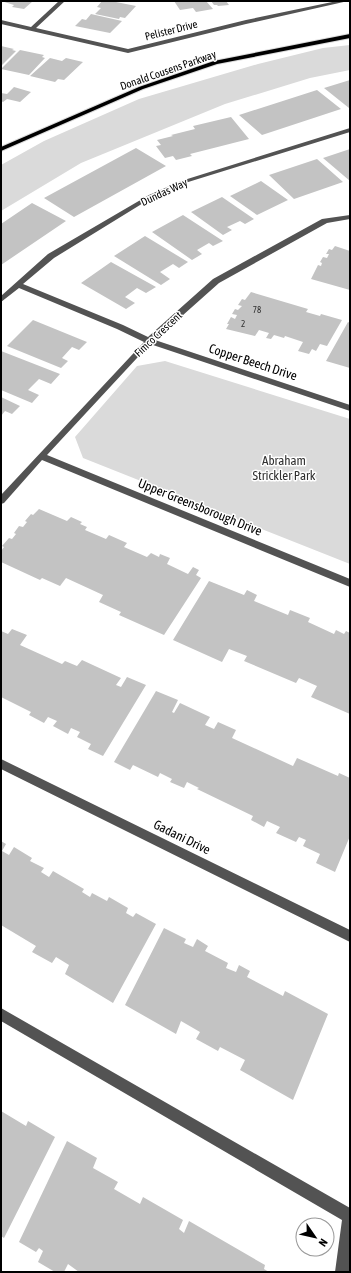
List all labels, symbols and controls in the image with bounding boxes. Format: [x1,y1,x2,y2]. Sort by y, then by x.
street label: Pelister Drive [143,18,199,42]
street label: Donald Cousens Parkway [118,48,218,92]
street label: Dundas Way [139,176,190,208]
house number: 78 [253,305,261,315]
street label: Fimco Crescent [132,309,184,359]
house number: 2 [241,319,245,329]
street label: Copper Beech Drive [207,341,299,383]
park label: Abraham Strickler Park [252,453,316,483]
street label: Upper Greensborough Drive [136,475,264,539]
street label: Gadani Drive [151,817,213,857]
north arrow [295,1217,335,1257]
text: N [316,1237,330,1249]

